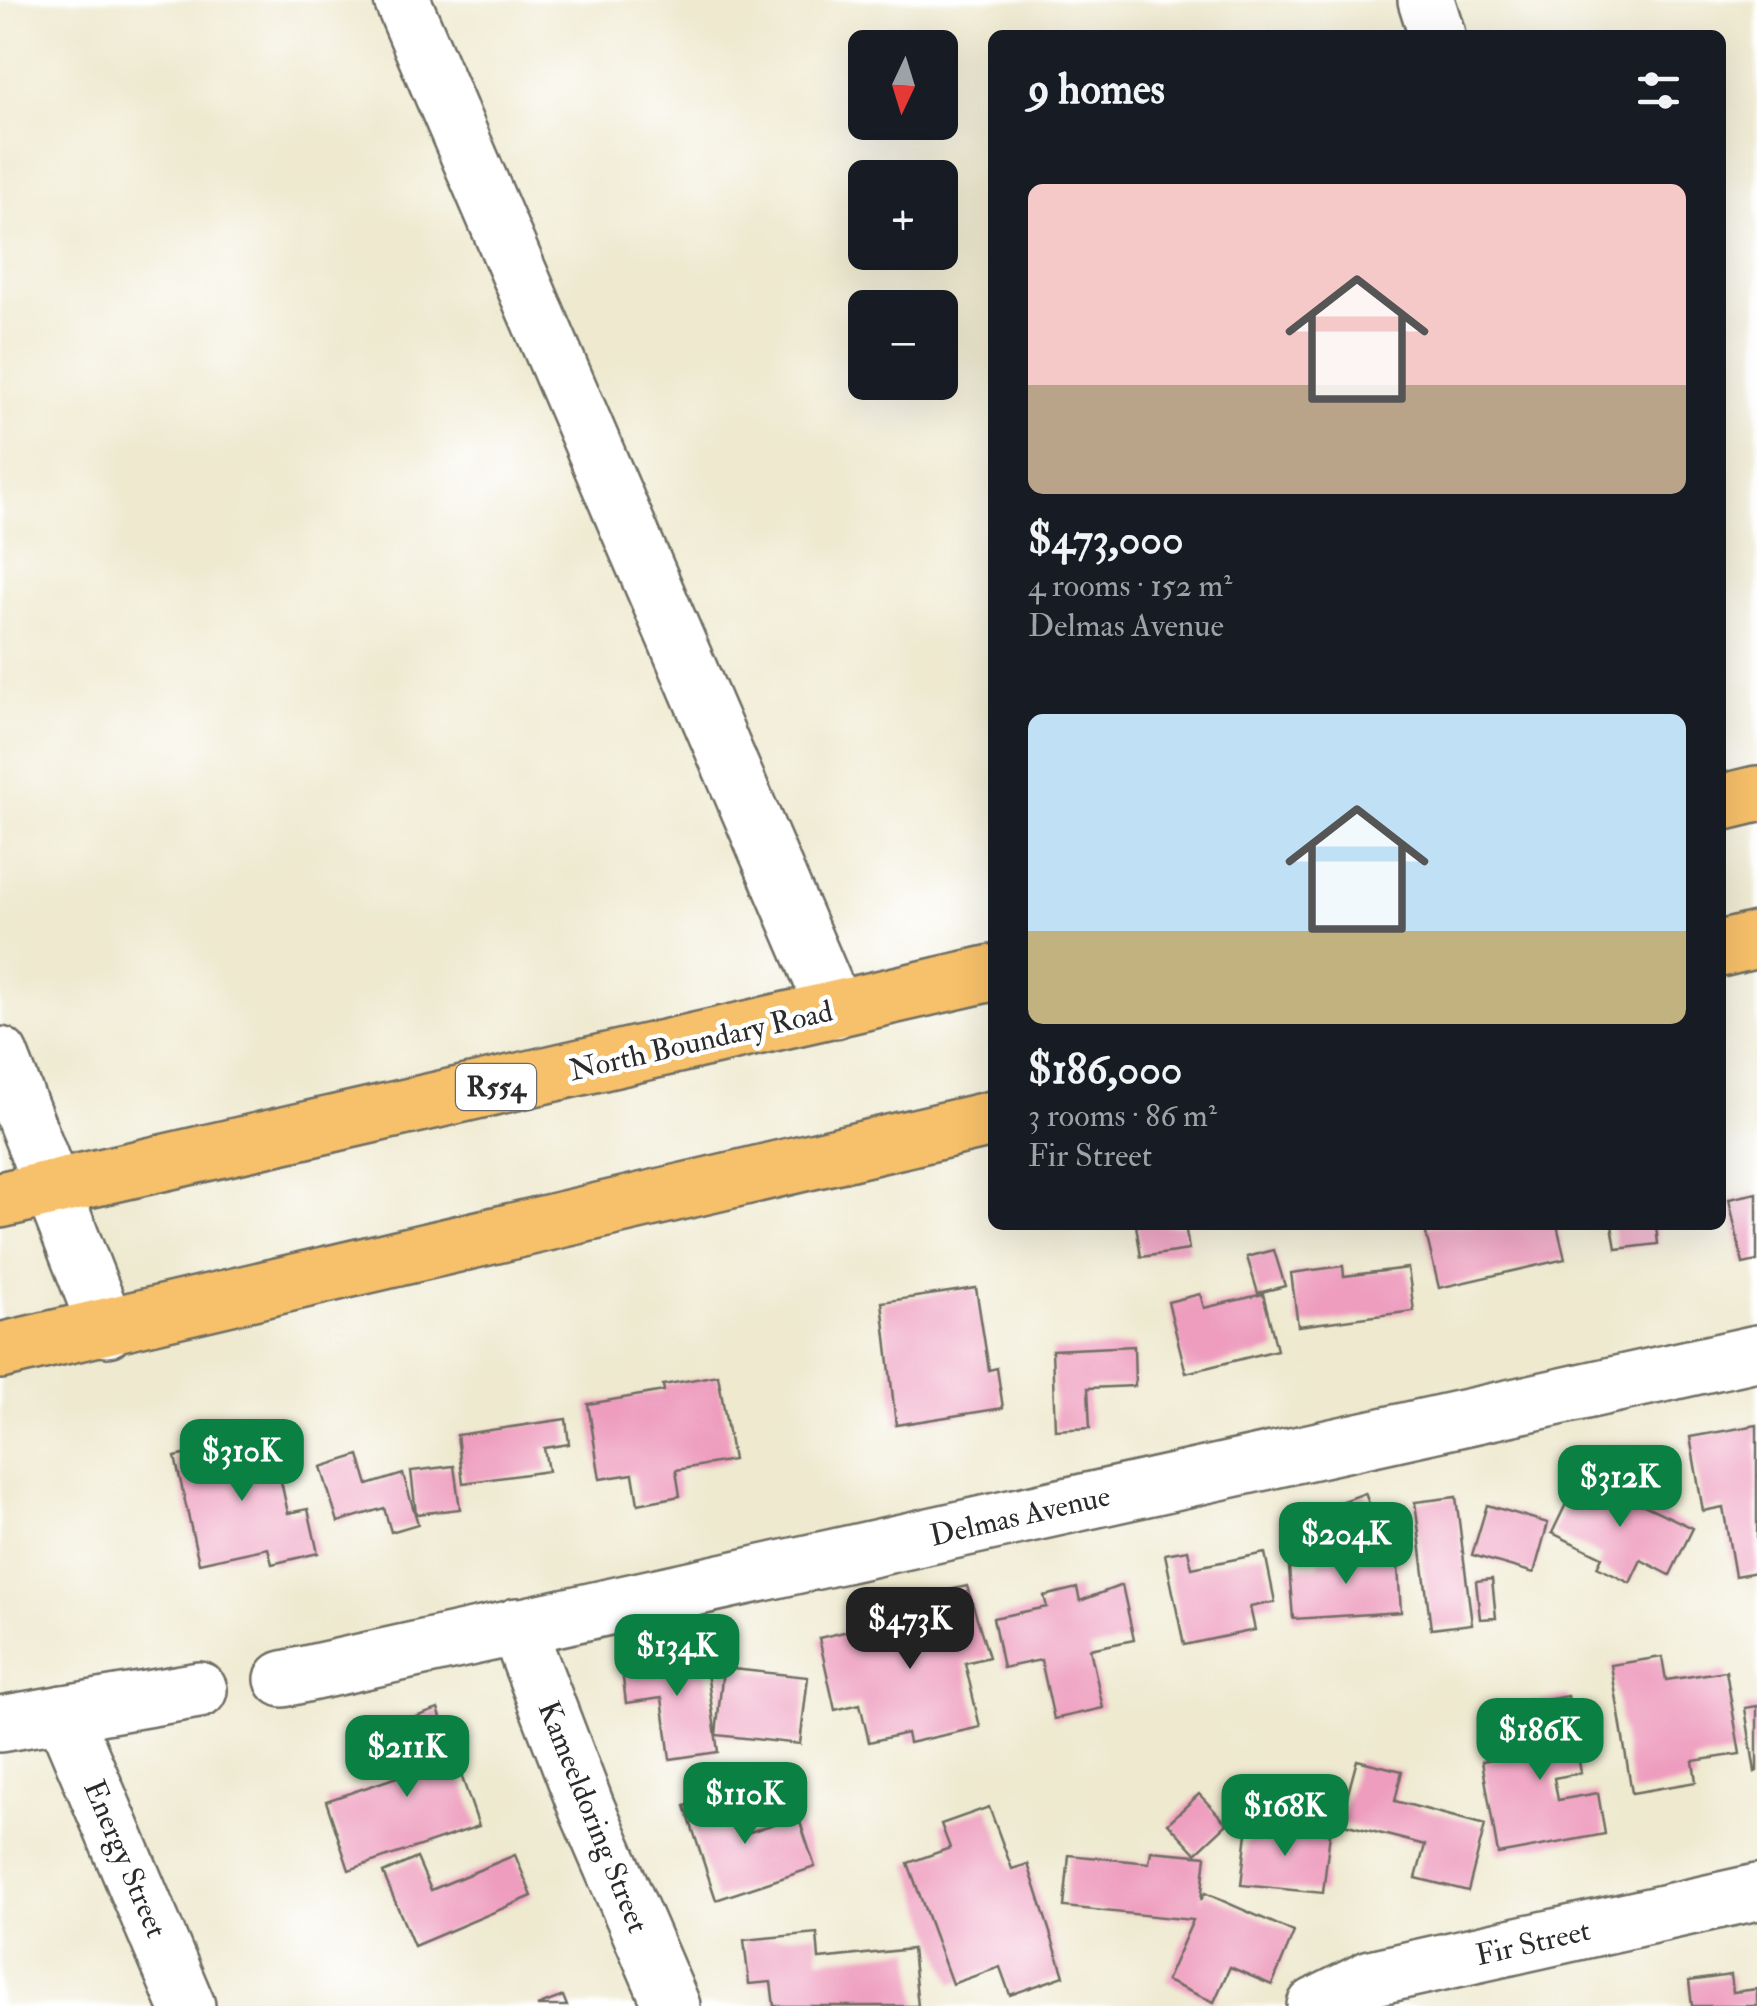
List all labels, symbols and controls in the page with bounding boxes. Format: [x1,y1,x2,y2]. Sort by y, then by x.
north arrow [848,30,958,140]
map controls [848,30,958,400]
icon: filters [1631,63,1686,118]
text: 9 homes [1028,64,1165,116]
button: + [848,160,958,270]
icon: home [1267,249,1447,429]
button: − [848,290,958,400]
text: $473,000 [1028,514,1183,566]
text: 4 rooms · 152 m² [1028,566,1232,606]
text: Delmas Avenue [1028,606,1224,646]
icon: home [1267,779,1447,959]
street label: North Boundary Road [566,993,836,1089]
text: $186,000 [1028,1044,1182,1096]
road number: R554 [456,1064,536,1110]
text: 3 rooms · 86 m² [1028,1096,1217,1136]
text: Fir Street [1028,1136,1152,1176]
pin: $310K [172,1419,312,1504]
text: $310K [202,1431,282,1471]
pin: $312K [1550,1445,1690,1530]
text: $312K [1580,1457,1660,1497]
street label: Delmas Avenue [926,1477,1114,1555]
pin: $204K [1276,1502,1416,1587]
text: $204K [1301,1514,1391,1554]
pin: $473K [840,1587,980,1672]
text: $473K [868,1599,952,1639]
pin: $134K [607,1614,747,1699]
text: $134K [636,1626,718,1666]
street label: Kameeldoring Street [530,1696,656,1938]
pin: $186K [1470,1698,1610,1783]
text: $186K [1498,1710,1582,1750]
pin: $211K [337,1715,477,1800]
text: $211K [367,1727,447,1767]
pin: $110K [675,1762,815,1847]
text: $110K [705,1774,785,1814]
pin: $168K [1215,1774,1355,1859]
street label: Energy Street [75,1775,175,1944]
text: $168K [1244,1786,1326,1826]
street label: Fir Street [1472,1912,1594,1974]

